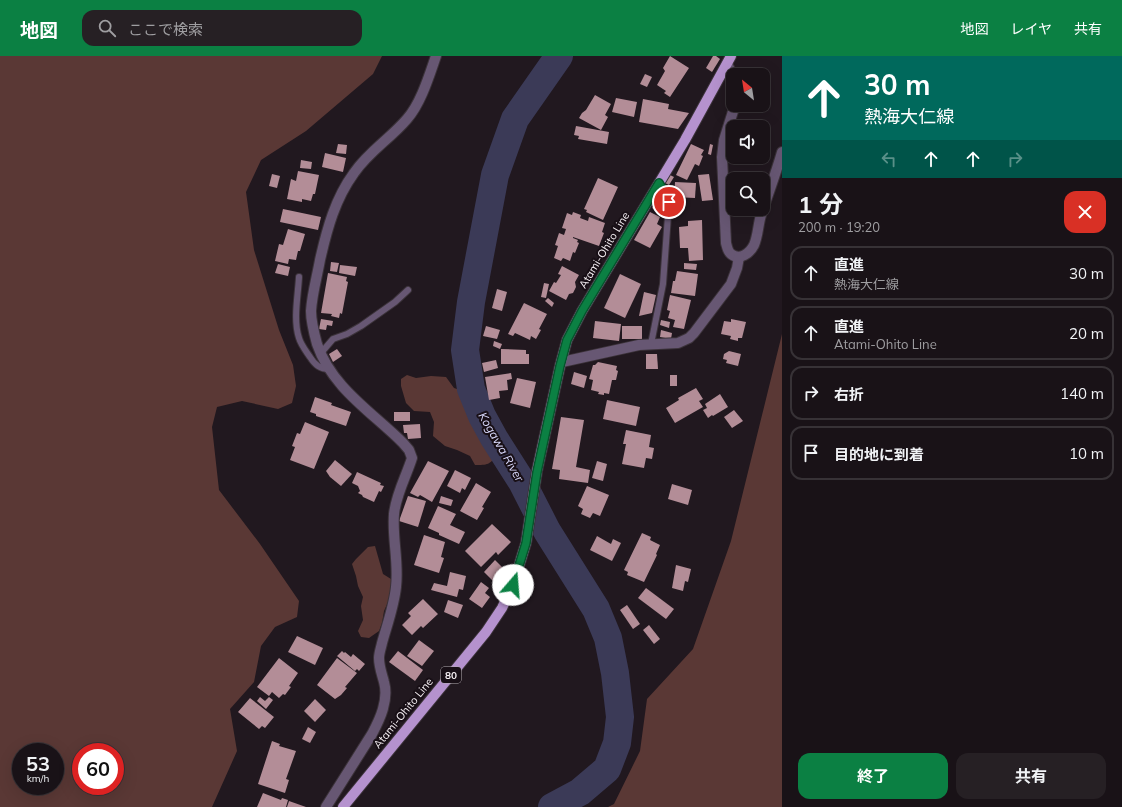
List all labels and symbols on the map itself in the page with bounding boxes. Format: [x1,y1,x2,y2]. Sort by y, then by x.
north arrow [726,68,770,112]
pin [652,185,686,219]
street label: Atami-Ohito Line [576,209,632,291]
water label: Kogawa River [476,409,528,485]
position arrow [492,564,534,606]
road number: 80 [441,667,461,683]
street label: Atami-Ohito Line [370,675,436,751]
speed limit sign: 60 [72,743,124,795]

